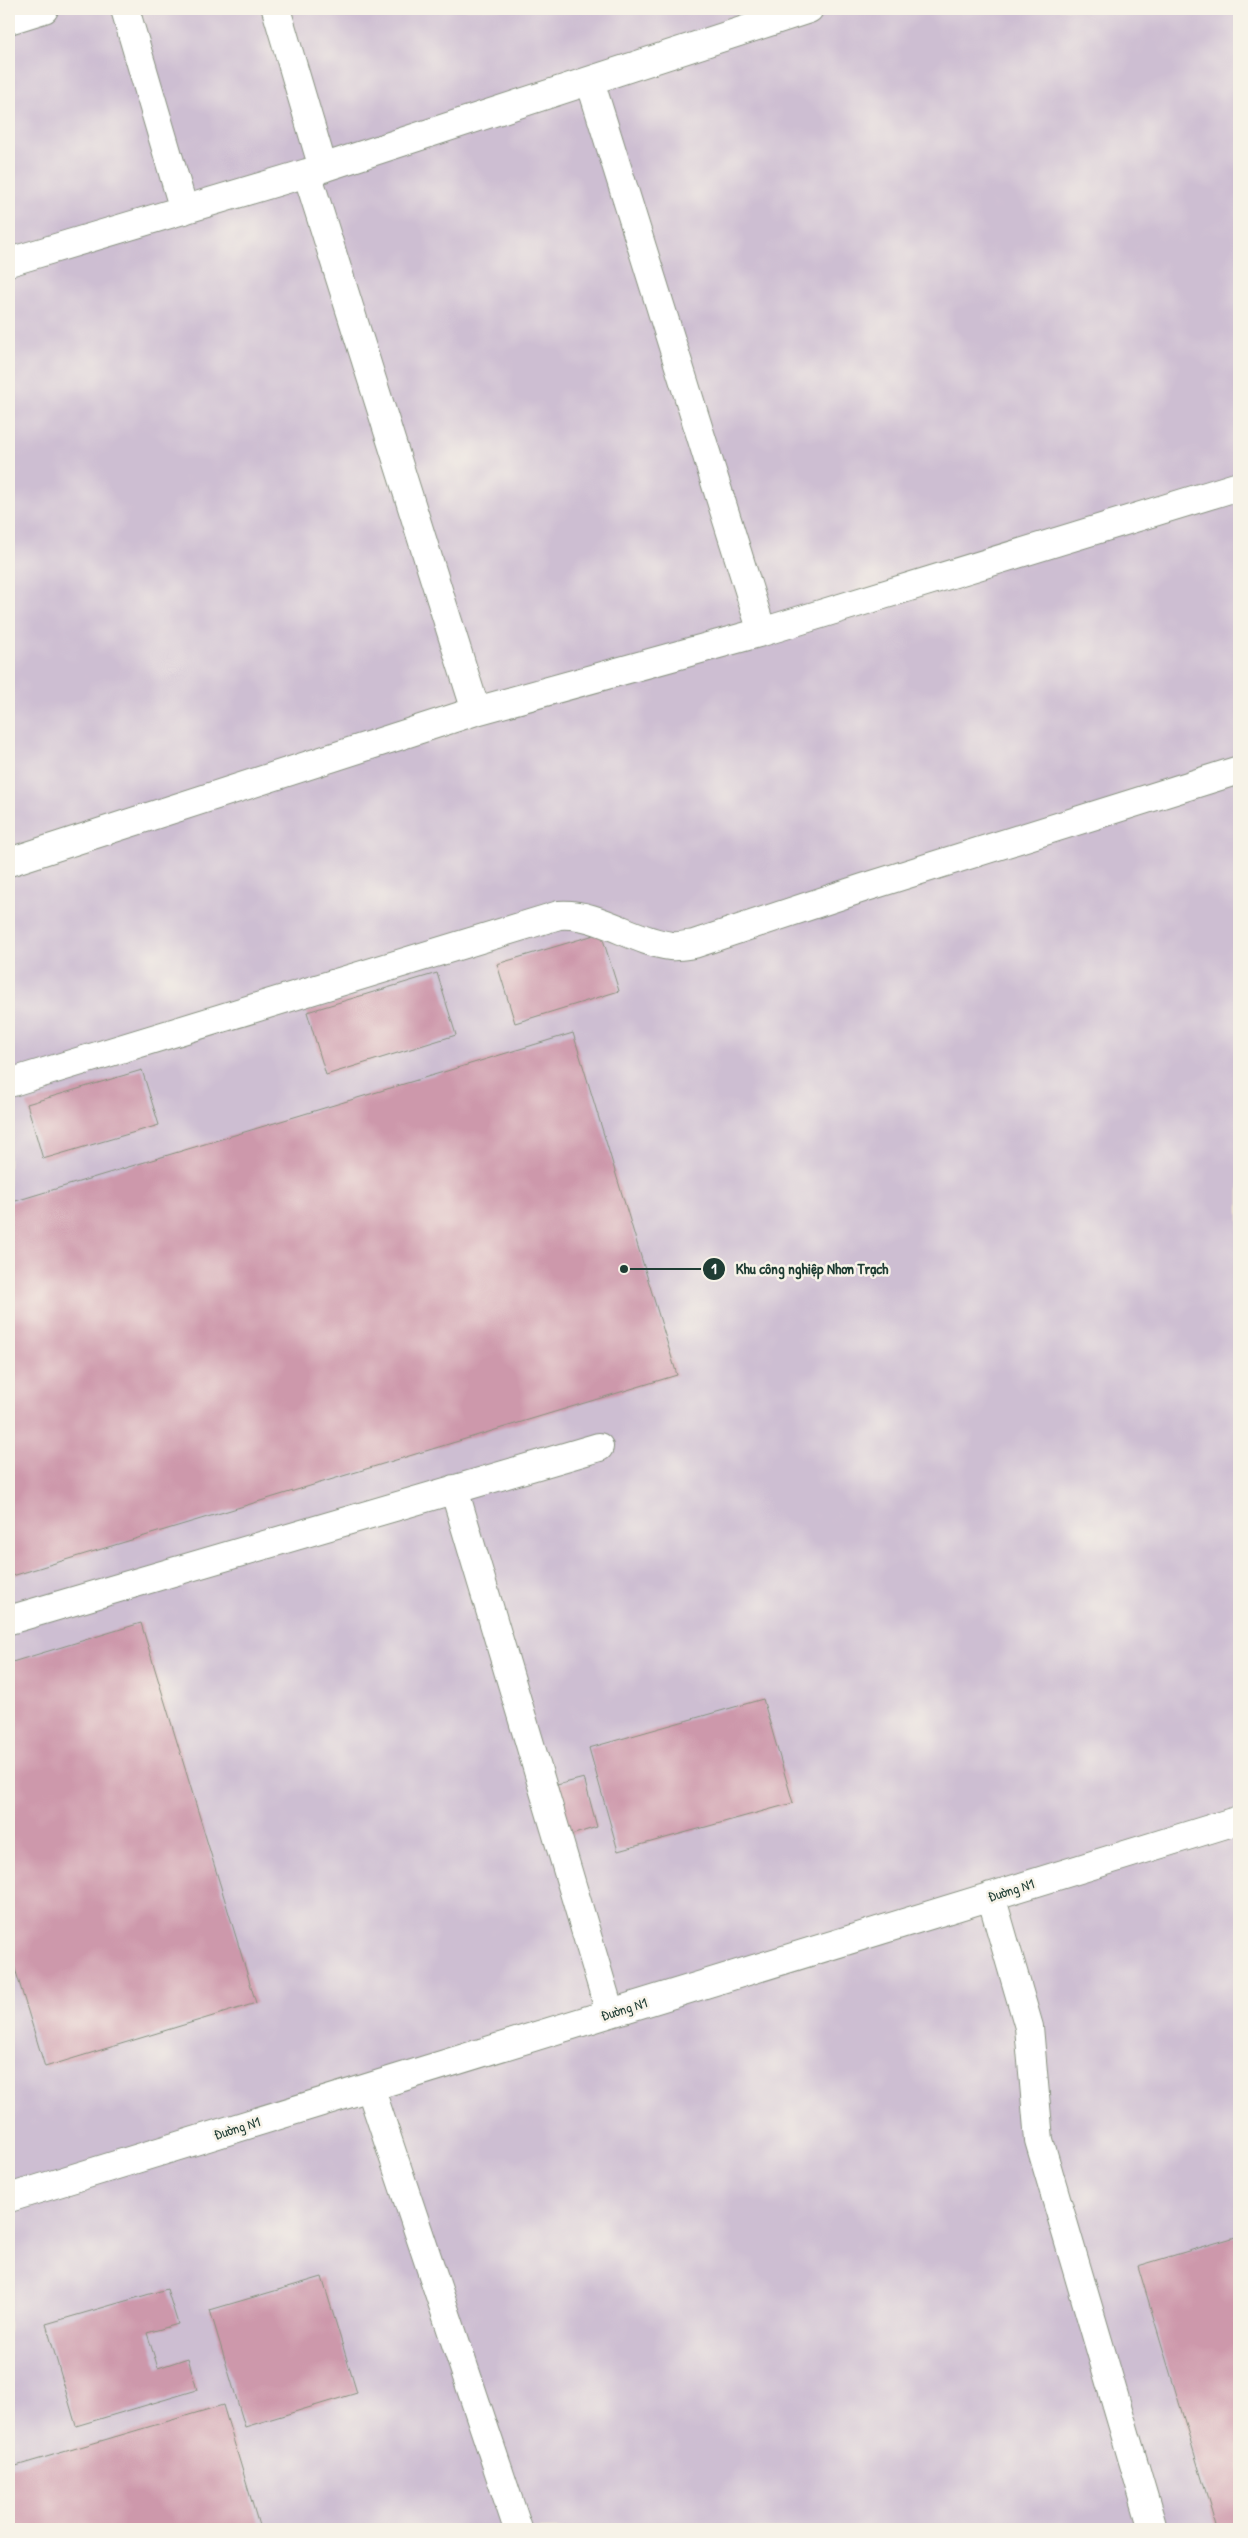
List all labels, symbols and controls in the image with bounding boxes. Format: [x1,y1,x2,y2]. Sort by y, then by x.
callout: Khu công nghiệp Nhơn Trạch [701,1254,899,1284]
text: 1 [711,1258,717,1279]
text: Khu công nghiệp Nhơn Trạch [736,1258,889,1280]
street label: Đường N1 [985,1874,1037,1906]
street label: Đường N1 [598,1993,650,2025]
street label: Đường N1 [211,2112,263,2144]

